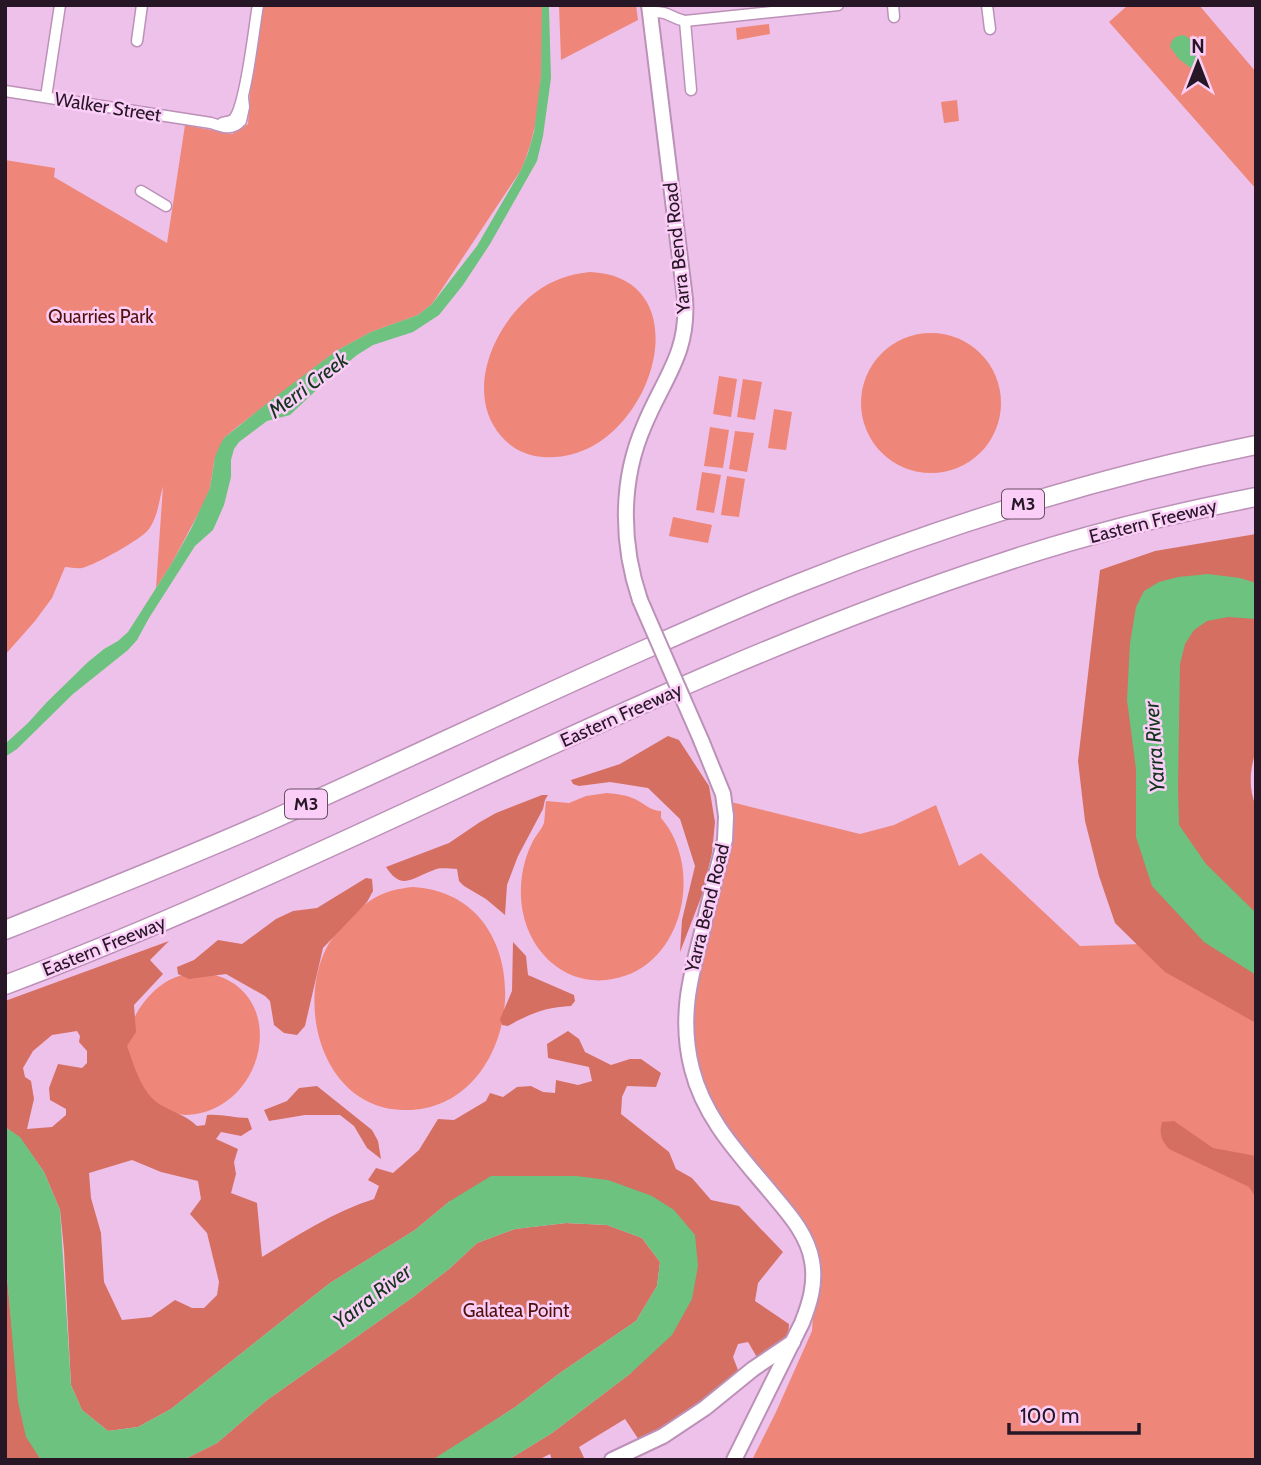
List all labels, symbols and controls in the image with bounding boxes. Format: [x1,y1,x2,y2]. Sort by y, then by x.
north arrow [1163,28,1233,98]
text: N [1191,35,1205,58]
street label: Walker Street [53,87,164,127]
street label: Yarra Bend Road [659,181,695,316]
park label: Quarries Park [48,305,154,328]
water label: Merri Creek [262,346,354,424]
road number: M3 [1002,490,1044,518]
street label: Eastern Freeway [1087,494,1220,548]
street label: Eastern Freeway [557,678,686,752]
water label: Yarra River [1138,699,1170,793]
road number: M3 [285,790,327,818]
street label: Yarra Bend Road [680,841,734,976]
street label: Eastern Freeway [39,911,169,981]
water label: Yarra River [328,1258,417,1333]
park label: Galatea Point [463,1299,570,1322]
scale bar [1009,1392,1138,1436]
text: 100 m [1020,1403,1079,1428]

